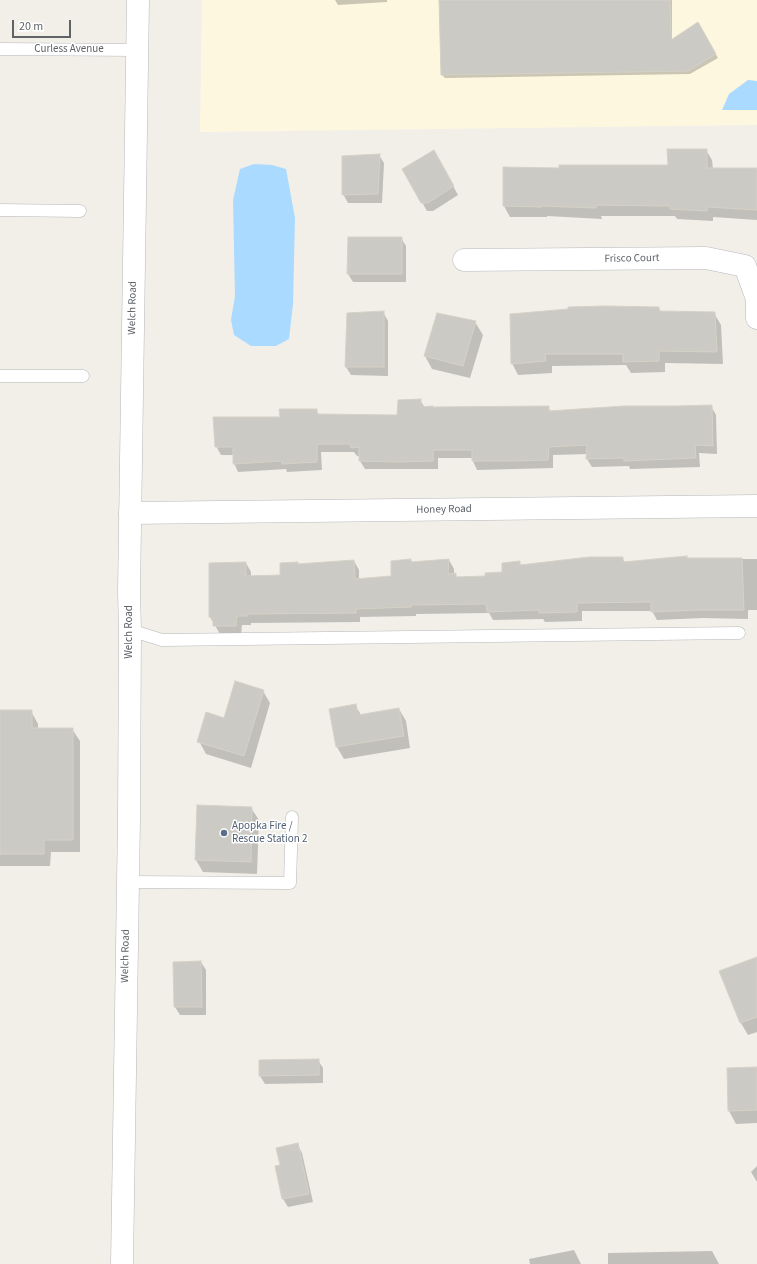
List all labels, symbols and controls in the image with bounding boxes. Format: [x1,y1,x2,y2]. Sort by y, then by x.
scale bar [14,12,73,38]
text: 20 m [19,18,43,35]
street label: Curless Avenue [34,43,104,57]
street label: Frisco Court [604,252,660,266]
street label: Welch Road [126,281,140,335]
street label: Honey Road [416,503,472,517]
street label: Welch Road [123,605,137,659]
place label: Apopka Fire / Rescue Station 2 [232,820,307,846]
marker: Apopka Fire / Rescue Station 2 [219,828,229,838]
street label: Welch Road [119,929,133,983]

